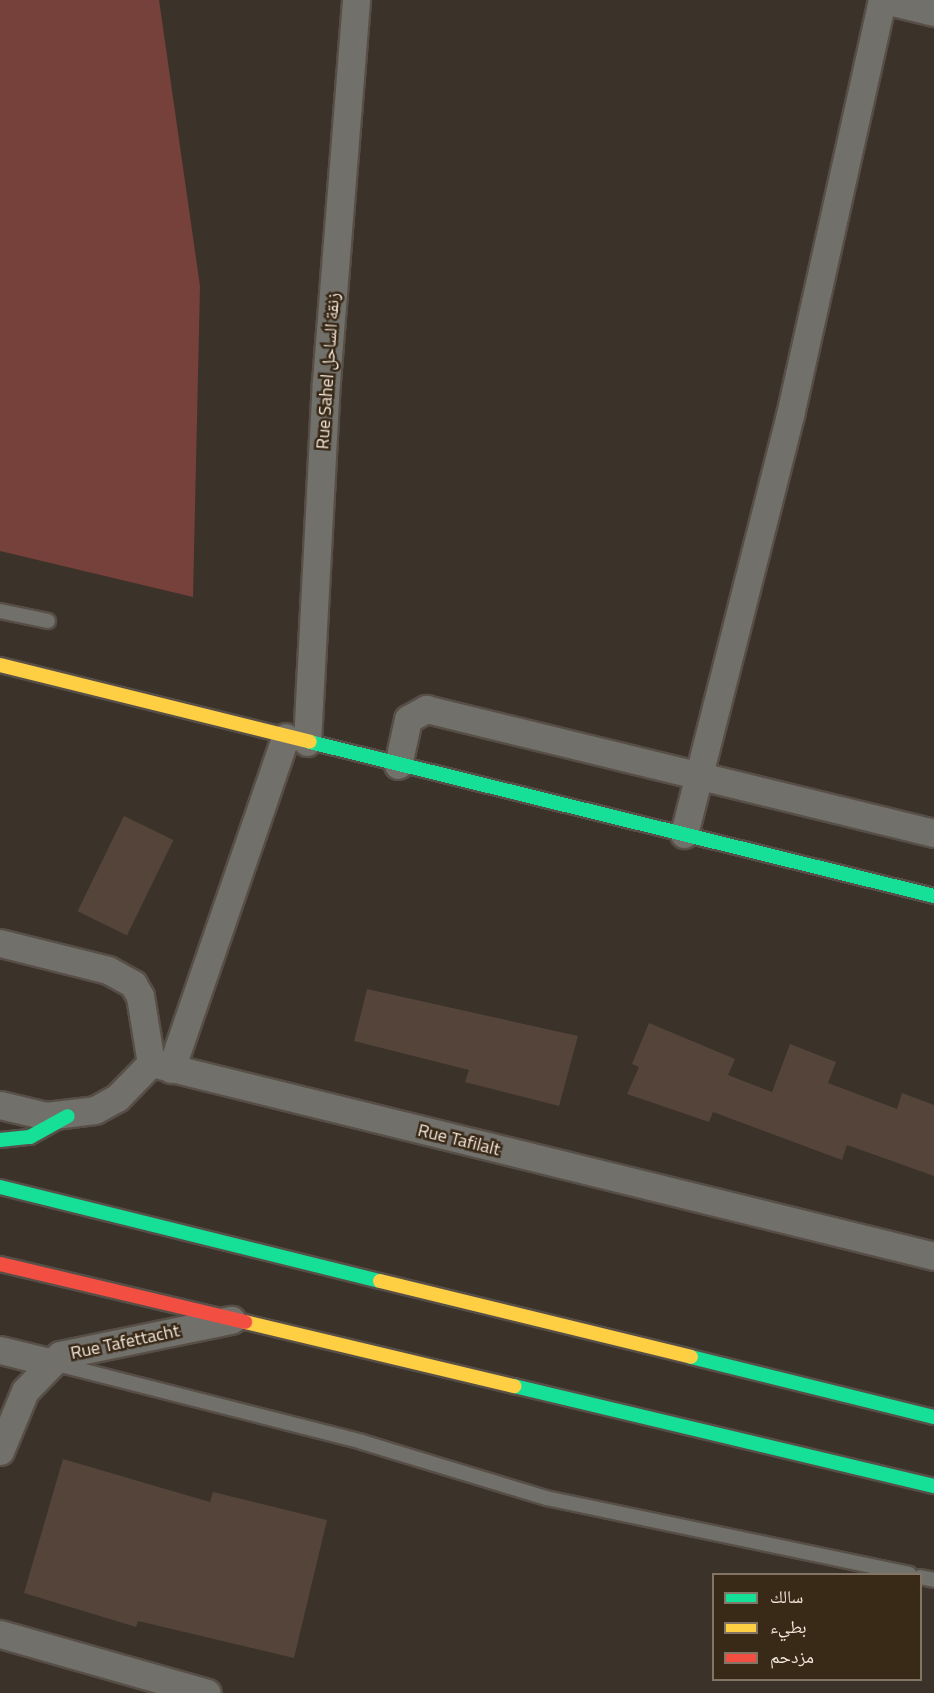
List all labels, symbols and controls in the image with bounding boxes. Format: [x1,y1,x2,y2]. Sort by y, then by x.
street label: Rue Sahel زنقة الساحل [312,292,344,450]
street label: Rue Tafilalt [416,1119,502,1161]
street label: Rue Tafettacht [69,1320,181,1364]
legend [712,1573,922,1681]
text: سالك [770,1583,803,1610]
text: بطيء [770,1613,807,1640]
text: مزدحم [770,1643,814,1670]

